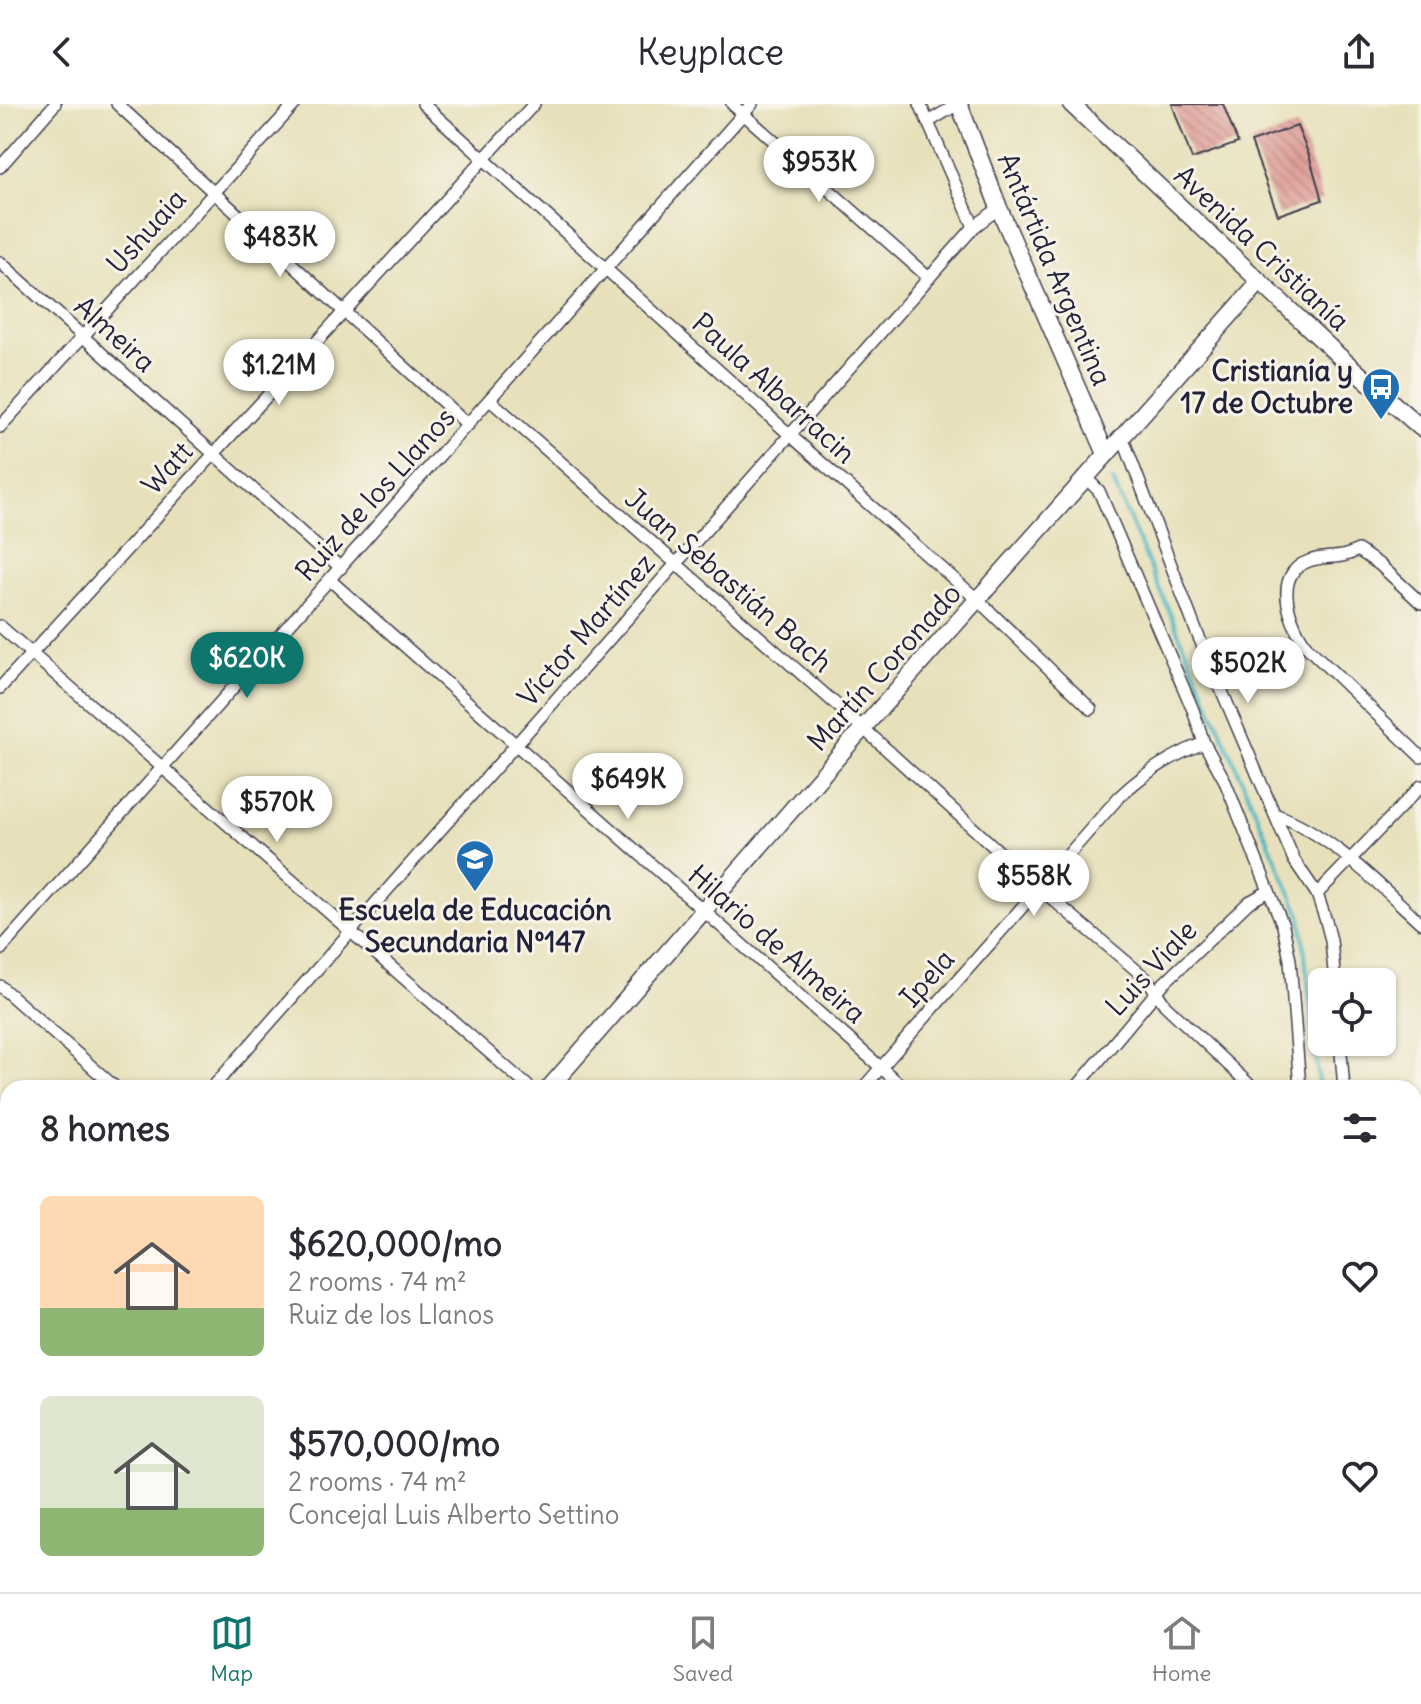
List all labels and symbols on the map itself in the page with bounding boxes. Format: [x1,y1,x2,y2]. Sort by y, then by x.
pin: $953K [763,136,875,204]
street label: Antártida Argentina [990,147,1120,391]
street label: Avenida Cristianía [1167,157,1357,339]
street label: Ushuaia [98,181,194,281]
pin: $483K [224,211,336,279]
street label: Almeira [67,288,163,380]
street label: Paula Albarracin [685,305,863,471]
pin: $1.21M [214,339,344,407]
place label: Cristianía y 17 de Octubre [1181,353,1353,421]
bus stop icon: Cristianía y 17 de Octubre [1360,366,1402,421]
street label: Ruiz de los Llanos [287,399,463,589]
street label: Watt [134,434,200,502]
street label: Juan Sebastián Bach [618,480,840,680]
street label: Víctor Martínez [510,546,662,714]
street label: Martín Coronado [799,576,969,758]
pin: $620K [191,632,303,700]
pin: $502K [1192,637,1304,705]
pin: $649K [572,753,684,821]
pin: $570K [221,776,333,844]
school or university icon: Escuela de Educación Secundaria Nº147 [454,838,496,893]
pin: $558K [978,850,1090,918]
street label: Hilario de Almeira [681,857,873,1031]
place label: Escuela de Educación Secundaria Nº147 [339,892,611,960]
street label: Luis Viale [1098,913,1204,1023]
street label: Ipela [892,942,962,1014]

